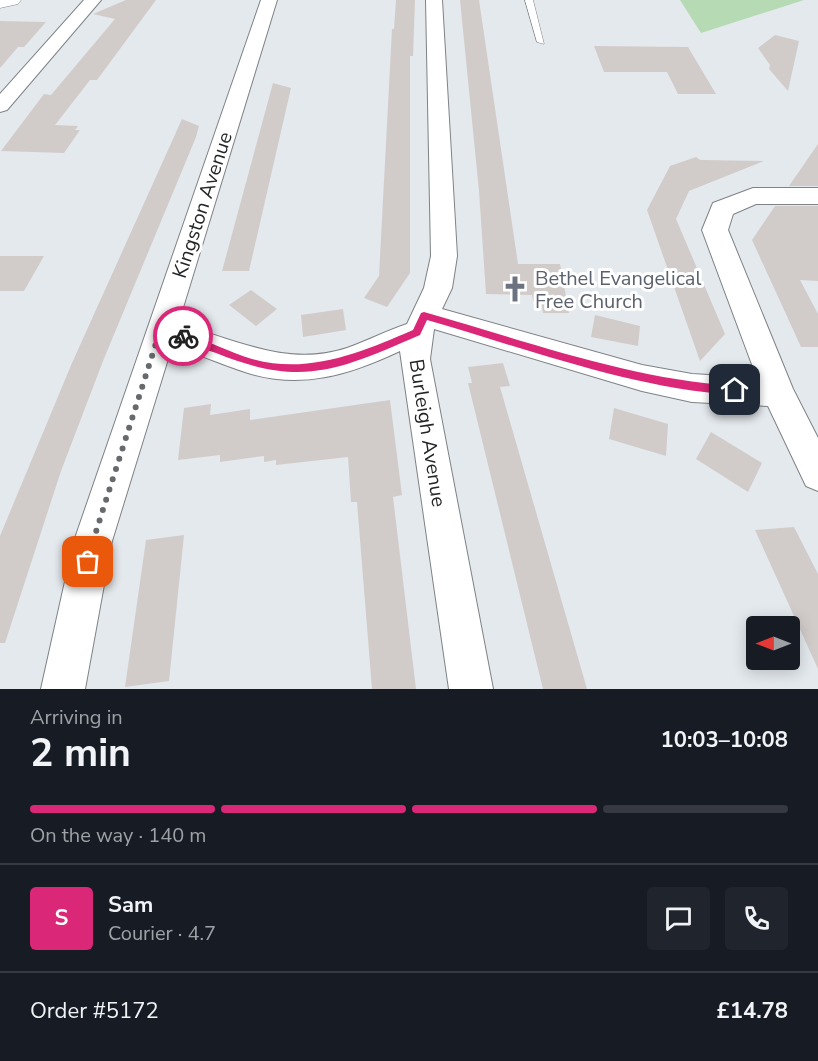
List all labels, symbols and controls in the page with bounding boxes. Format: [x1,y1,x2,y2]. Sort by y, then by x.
street label: Kingston Avenue [166,129,239,282]
place label: Bethel Evangelical Free Church [535,265,701,315]
church icon: Bethel Evangelical Free Church [500,274,530,304]
courier [153,306,213,366]
icon: bike [167,320,200,353]
street label: Burleigh Avenue [402,357,453,509]
pin [709,364,760,415]
icon: home [718,373,751,406]
pin [62,536,113,587]
icon: bag [71,545,104,578]
north arrow [746,616,800,670]
map controls [746,616,800,670]
text: Arriving in [30,704,123,731]
text: 10:03–10:08 [660,725,788,755]
text: 2 min [30,727,131,780]
text: On the way · 140 m [30,822,206,849]
button: chat [647,887,710,950]
button: phone [725,887,788,950]
text: Sam [108,890,153,920]
text: S [55,903,68,933]
text: Courier · 4.7 [108,920,216,947]
text: Order #5172 [30,996,159,1026]
text: £14.78 [717,996,788,1026]

